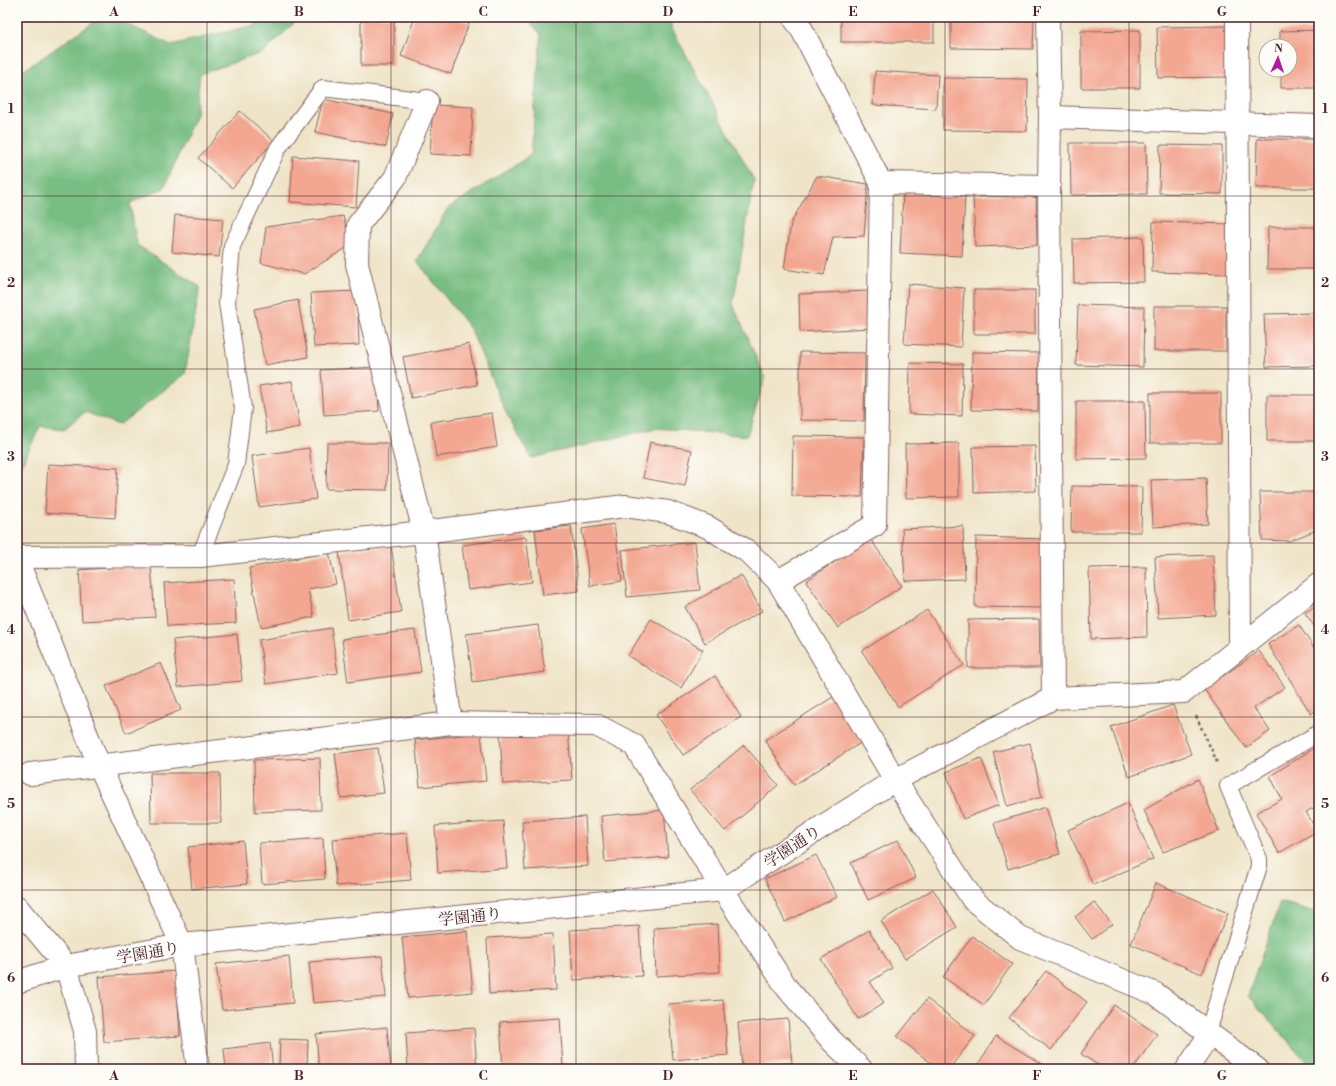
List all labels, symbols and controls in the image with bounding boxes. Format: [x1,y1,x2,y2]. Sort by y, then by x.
text: A [108,4,119,20]
text: B [294,4,304,20]
text: C [478,4,488,20]
text: D [663,4,673,20]
text: E [848,4,858,20]
text: F [1032,4,1042,20]
text: G [1217,4,1228,20]
north arrow [1258,38,1298,78]
text: N [1274,42,1283,56]
text: 1 [8,101,15,117]
text: 1 [1322,101,1329,117]
text: 2 [7,275,15,291]
text: 2 [1321,275,1329,291]
text: 3 [7,449,15,465]
text: 3 [1321,449,1329,465]
text: 4 [7,622,16,638]
text: 4 [1321,622,1330,638]
text: 5 [7,796,15,812]
text: 5 [1321,796,1329,812]
street label: 学園通り [760,821,825,873]
street label: 学園通り [437,904,503,930]
street label: 学園通り [115,938,181,968]
text: 6 [7,970,15,986]
text: 6 [1321,970,1329,986]
text: A [108,1068,119,1084]
text: B [294,1068,304,1084]
text: C [478,1068,488,1084]
text: D [663,1068,673,1084]
text: E [848,1068,858,1084]
text: F [1032,1068,1042,1084]
text: G [1217,1068,1228,1084]

